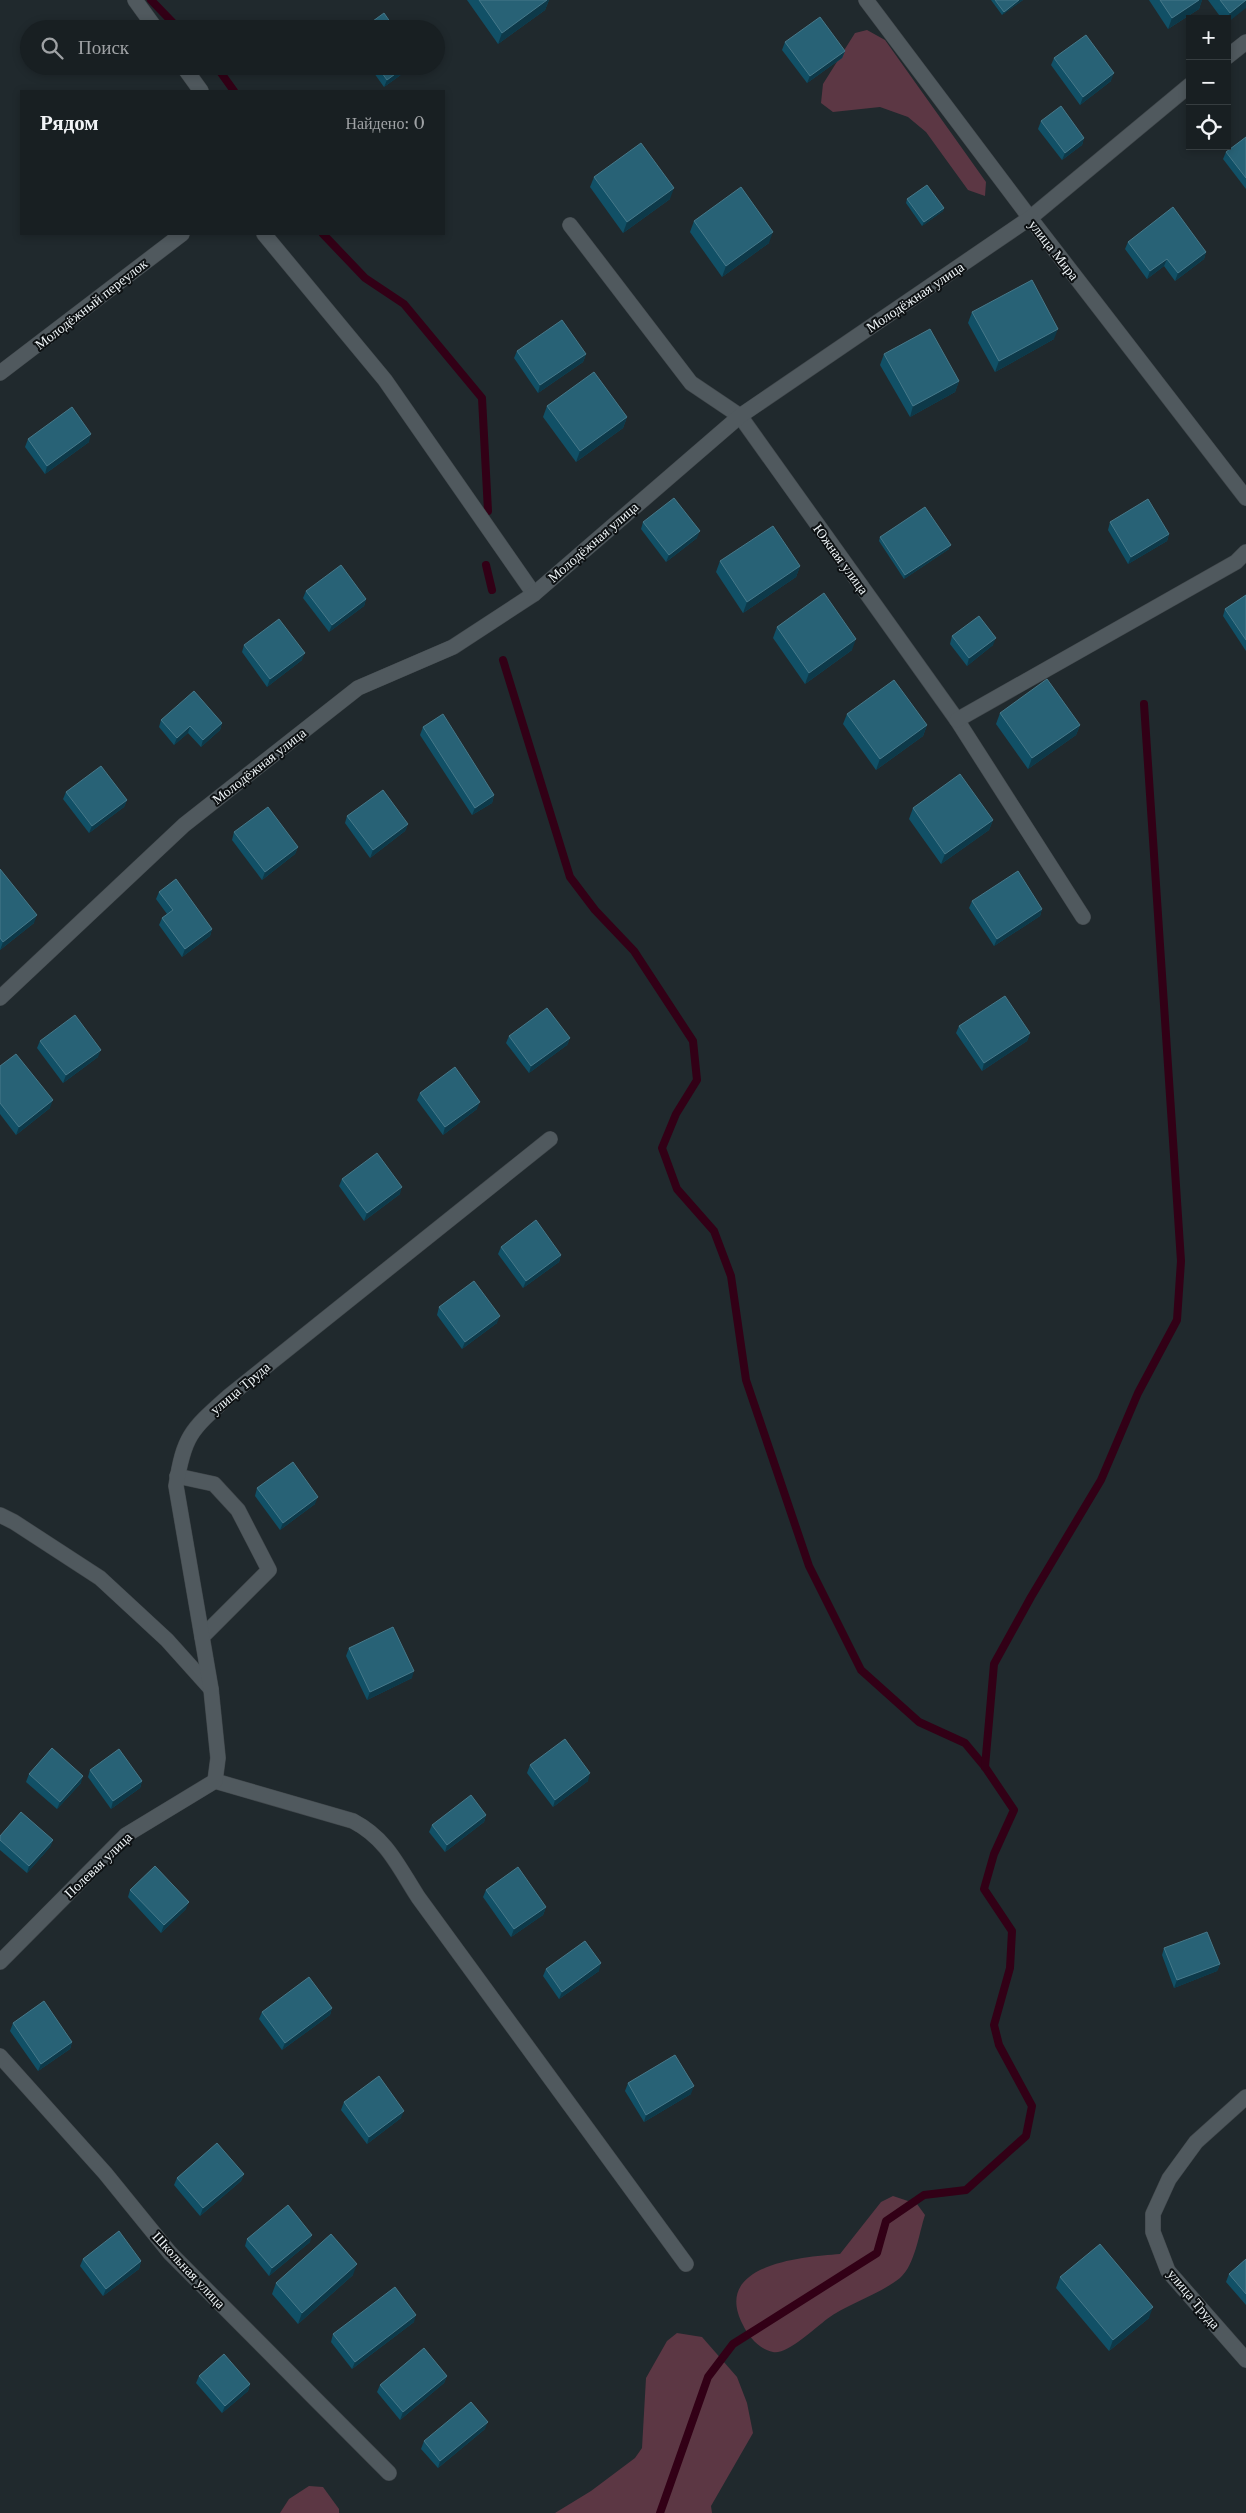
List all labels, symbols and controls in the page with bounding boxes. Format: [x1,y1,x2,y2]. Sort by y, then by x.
map controls [1186,15,1231,150]
button: + [1186,15,1231,60]
search box [20,20,445,75]
icon: search [38,34,66,62]
text: Поиск [78,36,129,59]
button: − [1186,60,1231,105]
button: locate [1186,105,1231,150]
text: Рядом [40,110,99,136]
text: Найдено: 0 [345,113,425,133]
street label: улица Мира [1025,216,1084,284]
street label: Молодёжный переулок [31,254,151,353]
street label: Молодёжная улица [863,257,968,336]
street label: Молодёжная улица [544,497,643,586]
street label: Южная улица [809,520,873,598]
street label: Молодёжная улица [208,723,310,808]
street label: улица Труда [206,1357,274,1418]
street label: Полевая улица [60,1827,136,1902]
street label: Школьная улица [149,2228,230,2313]
street label: улица Труда [1164,2265,1225,2333]

